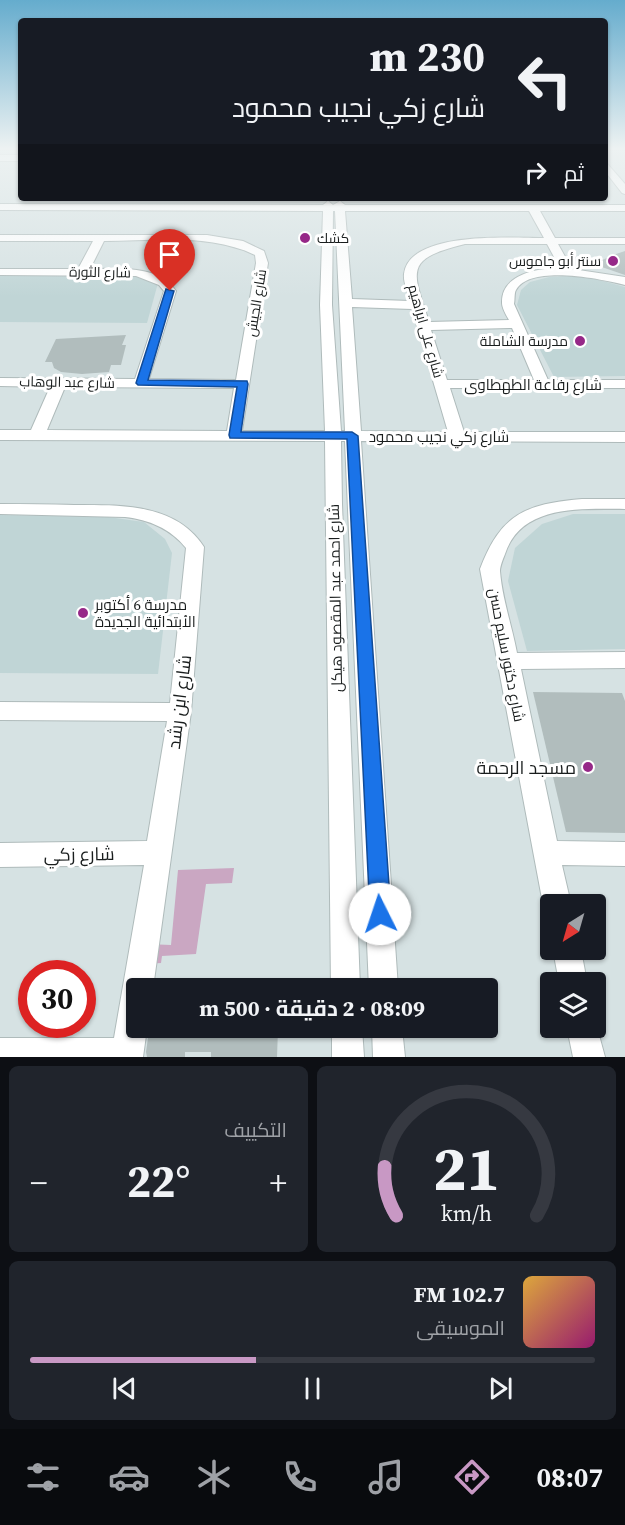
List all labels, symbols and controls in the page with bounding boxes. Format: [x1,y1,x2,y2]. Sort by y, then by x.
text: 230 m [370,27,485,85]
icon: left [506,42,584,120]
text: شارع زكي نجيب محمود [232,89,485,126]
icon: right [519,156,552,189]
text: ثم [564,158,584,188]
place label: كشك [317,228,349,248]
pin [144,229,195,291]
marker: كشك [298,231,312,245]
icon: arrive [153,238,186,271]
place label: سنتر أبو جاموس [509,251,601,271]
marker: سنتر أبو جاموس [606,254,620,268]
street label: شارع الثورة [69,261,131,283]
street label: شارع الجيش [241,268,271,338]
street label: شارع على ابراهيم [403,282,449,380]
place label: مدرسة الشاملة [480,331,568,351]
marker: مدرسة الشاملة [573,334,587,348]
street label: شارع عبد الوهاب [19,371,115,393]
street label: شارع رفاعة الطهطاوى [464,374,602,396]
street label: شارع زكي نجيب محمود [369,426,509,449]
street label: شارع احمد عبد المقصود هيكل [323,504,348,692]
street label: شارع دكتور سليم حسن [483,586,530,724]
place label: مدرسة 6 أكتوبر الأبتدائية الجديدة [94,594,196,632]
marker: مدرسة 6 أكتوبر الأبتدائية الجديدة [76,606,90,620]
street label: شارع ابن رشد [161,653,197,751]
place label: مسجد الرحمة [477,755,576,780]
marker: مسجد الرحمة [581,760,595,774]
street label: شارع زكي [43,841,115,869]
position arrow [348,882,412,946]
north arrow [540,894,606,960]
map controls [540,894,606,1038]
speed limit sign: 30 [18,960,96,1038]
button: layers [540,972,606,1038]
text: 08:09 · 2 دقيقة · 500 m [199,993,425,1023]
text: التكييف [224,1116,287,1144]
text: 21 [433,1125,500,1211]
text: 22° [127,1150,190,1212]
text: − [30,1160,48,1205]
text: + [269,1160,287,1205]
text: km/h [441,1199,492,1228]
text: 102.7 FM [414,1279,505,1309]
text: الموسيقى [416,1314,505,1342]
icon: previous [108,1372,141,1405]
icon: pause [296,1372,329,1405]
icon: next [484,1372,517,1405]
icon: filters [22,1456,64,1498]
icon: car [108,1456,150,1498]
icon: climate [193,1456,235,1498]
icon: phone [279,1456,321,1498]
icon: music [365,1456,407,1498]
icon: directions [451,1456,493,1498]
text: 08:07 [536,1459,603,1496]

